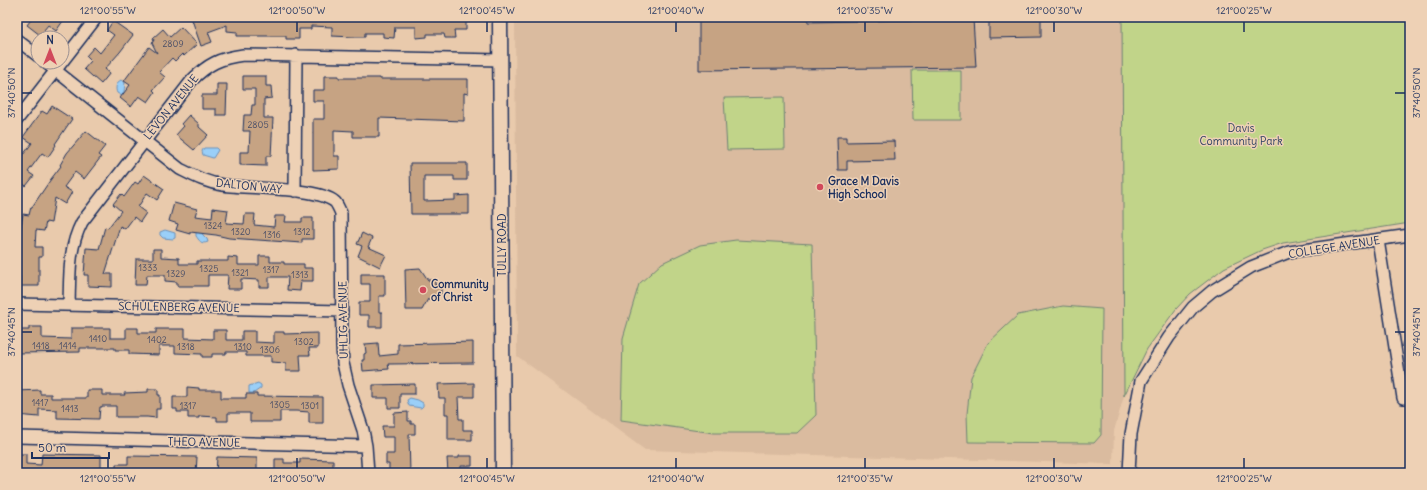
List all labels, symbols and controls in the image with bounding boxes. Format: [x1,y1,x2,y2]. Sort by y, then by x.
text: 121°00'55"W [80,4,136,17]
text: 121°00'50"W [269,4,325,17]
text: 121°00'45"W [459,4,515,17]
text: 121°00'40"W [648,4,704,17]
text: 121°00'35"W [837,4,893,17]
text: 121°00'30"W [1026,4,1082,17]
text: 121°00'25"W [1216,4,1272,17]
north arrow [30,30,70,70]
text: N [46,33,54,47]
house number: 2809 [162,38,184,49]
text: 37°40'50"N [5,68,18,118]
text: 37°40'50"N [1410,68,1423,118]
street label: LEVON AVENUE [141,72,201,142]
house number: 2805 [247,119,269,130]
park label: Davis Community Park [1199,121,1283,148]
place label: Grace M Davis High School [828,174,899,202]
street label: DALTON WAY [215,176,283,196]
marker: Grace M Davis High School [815,182,825,192]
street label: TULLY ROAD [495,213,509,277]
house number: 1324 [204,220,222,231]
house number: 1320 [231,226,251,237]
house number: 1312 [293,226,311,237]
house number: 1316 [263,229,281,240]
street label: COLLEGE AVENUE [1287,233,1381,261]
house number: 1333 [139,262,157,273]
house number: 1325 [200,263,218,274]
house number: 1317 [263,264,280,275]
house number: 1321 [231,267,249,278]
house number: 1329 [167,268,185,279]
house number: 1313 [291,269,309,280]
place label: Community of Christ [431,277,489,304]
street label: UHLIG AVENUE [335,281,351,359]
marker: Community of Christ [418,285,428,295]
street label: SCHULENBERG AVENUE [118,299,240,315]
text: 37°40'45"N [5,307,18,357]
text: 37°40'45"N [1410,307,1423,357]
house number: 1410 [89,333,107,344]
house number: 1402 [147,334,167,345]
house number: 1302 [294,336,314,347]
house number: 1418 [32,340,50,351]
house number: 1414 [59,340,77,351]
house number: 1318 [177,341,195,352]
house number: 1310 [234,341,252,352]
house number: 1306 [260,344,280,355]
house number: 1417 [32,397,49,408]
house number: 1305 [270,399,290,410]
house number: 1317 [180,400,197,411]
house number: 1301 [301,400,319,411]
house number: 1413 [61,403,79,414]
scale bar [32,434,109,460]
street label: THEO AVENUE [168,434,240,450]
text: 50 m [38,440,67,455]
text: 121°00'55"W [80,472,136,485]
text: 121°00'50"W [269,472,325,485]
text: 121°00'45"W [459,472,515,485]
text: 121°00'40"W [648,472,704,485]
text: 121°00'35"W [837,472,893,485]
text: 121°00'30"W [1026,472,1082,485]
text: 121°00'25"W [1216,472,1272,485]

